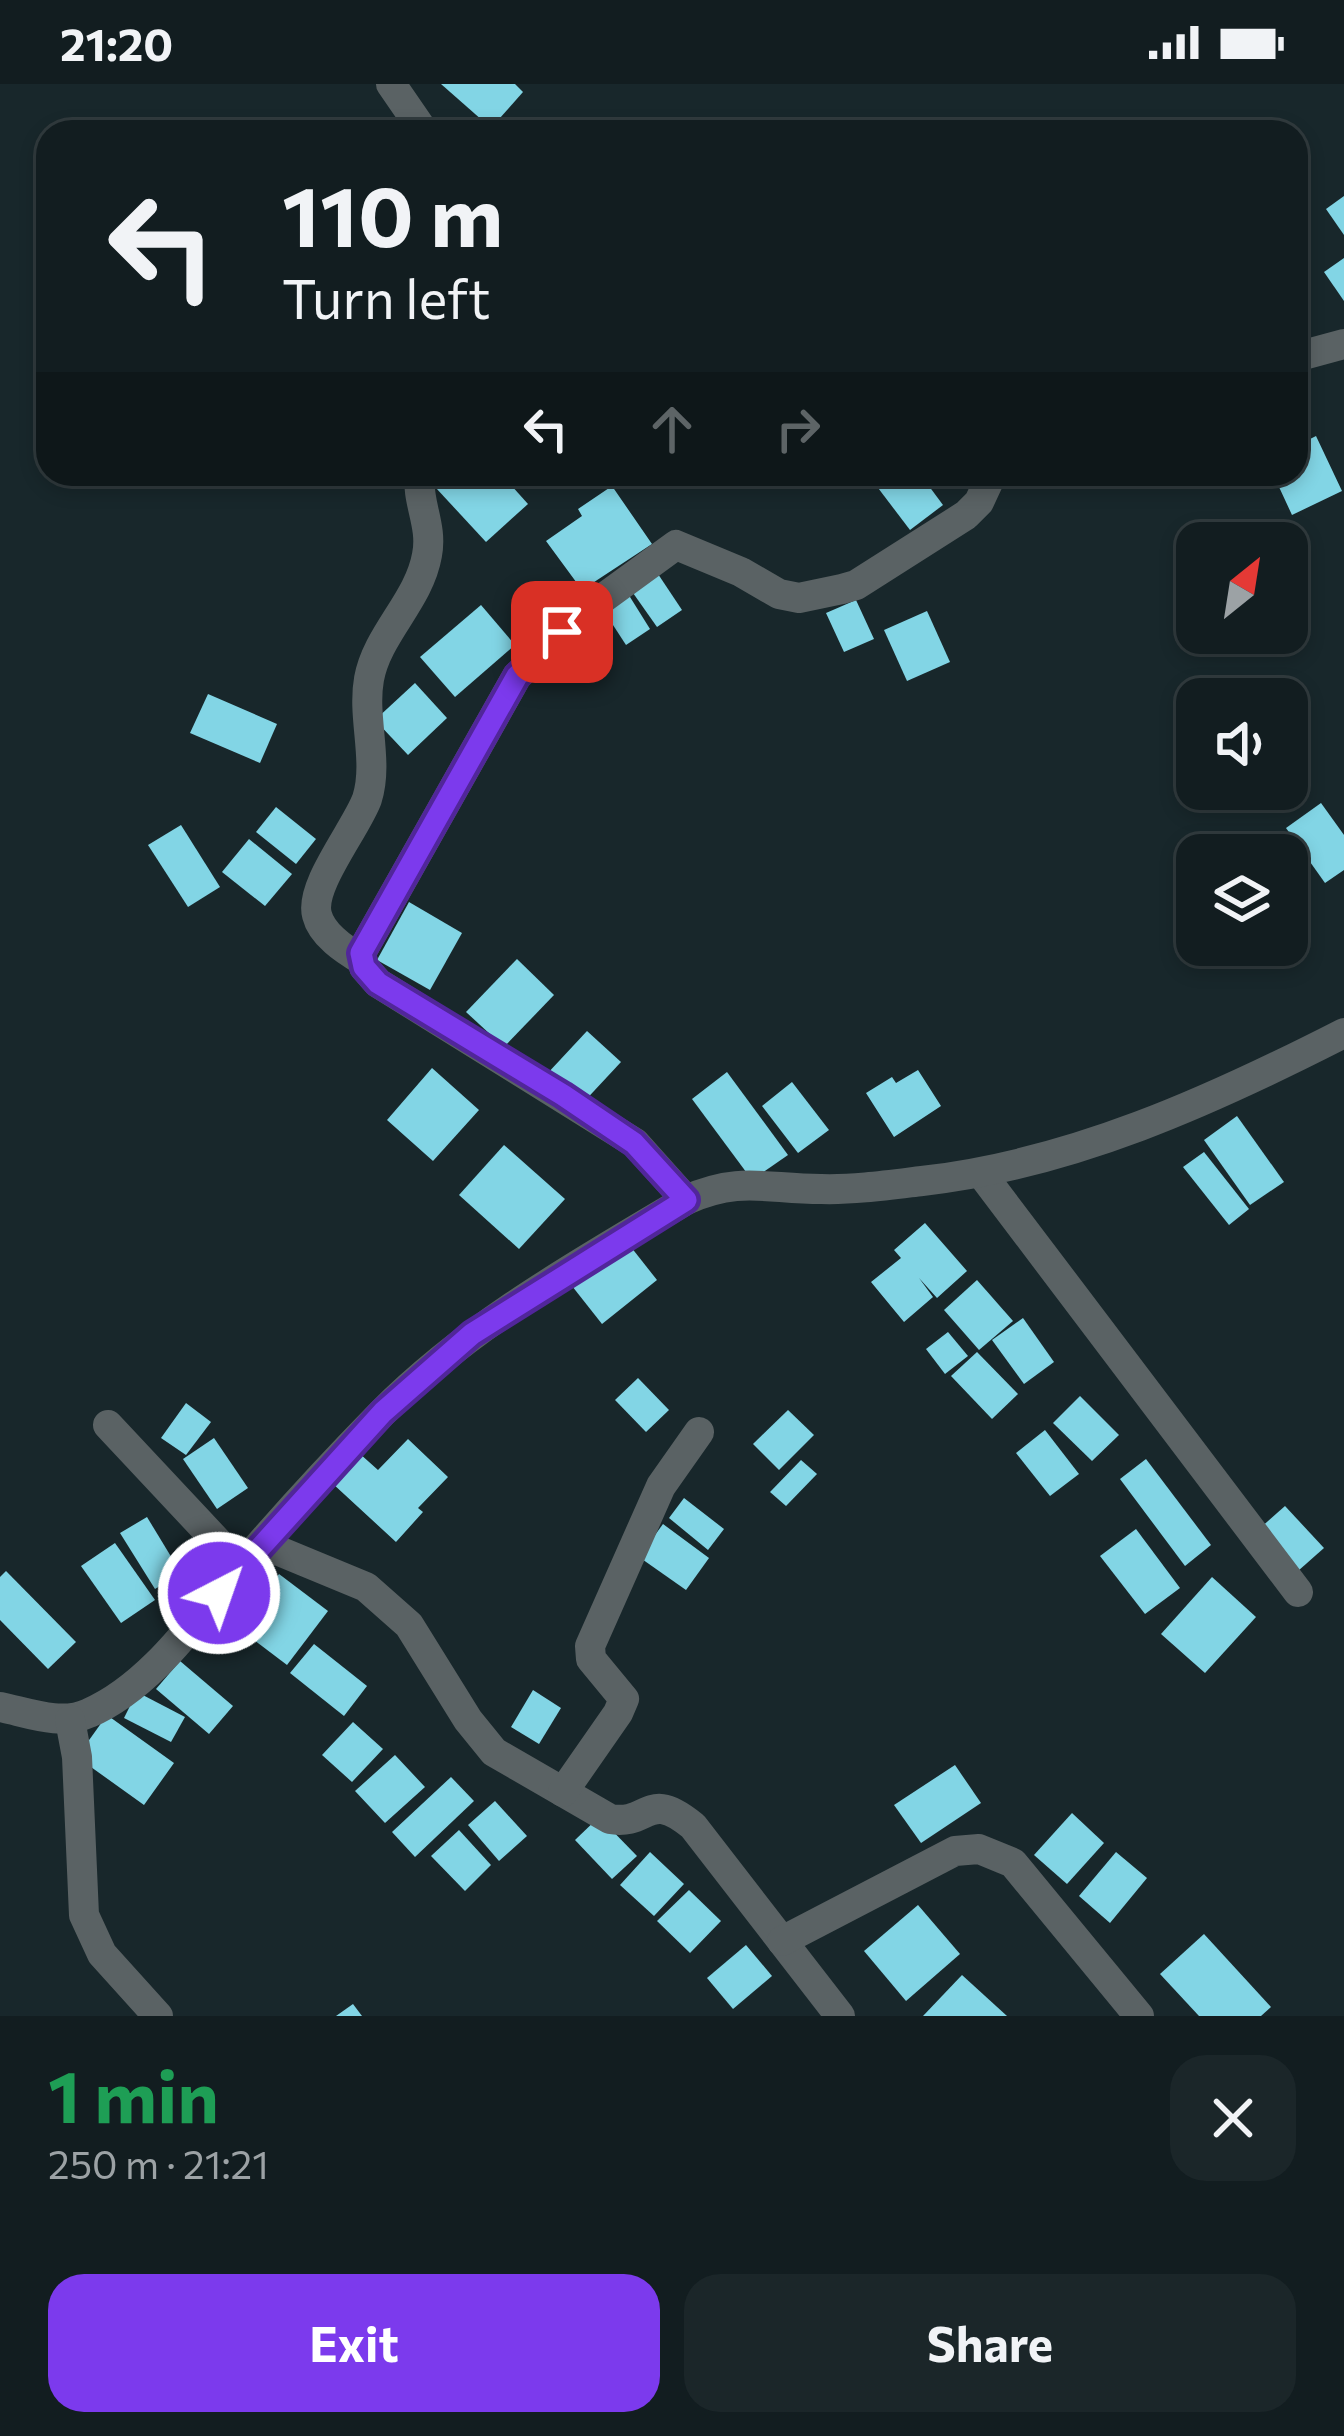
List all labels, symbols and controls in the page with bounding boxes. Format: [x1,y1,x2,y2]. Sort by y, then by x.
text: 21:20 [60,15,173,70]
text: 110 m [282,162,503,264]
icon: left [84,168,240,324]
text: Turn left [282,264,490,330]
icon: left [513,396,579,462]
icon: ahead [639,396,705,462]
icon: right [765,396,831,462]
north arrow [1176,522,1308,654]
map controls [1176,522,1308,966]
pin [511,581,613,683]
icon: arrive [529,599,595,665]
button: sound [1176,678,1308,810]
button: layers [1176,834,1308,966]
position arrow [156,1530,282,1656]
text: 1 min [48,2050,219,2138]
button: close [1170,2055,1296,2181]
text: 250 m · 21:21 [48,2139,269,2187]
button: Exit [48,2274,660,2412]
button: Share [684,2274,1296,2412]

